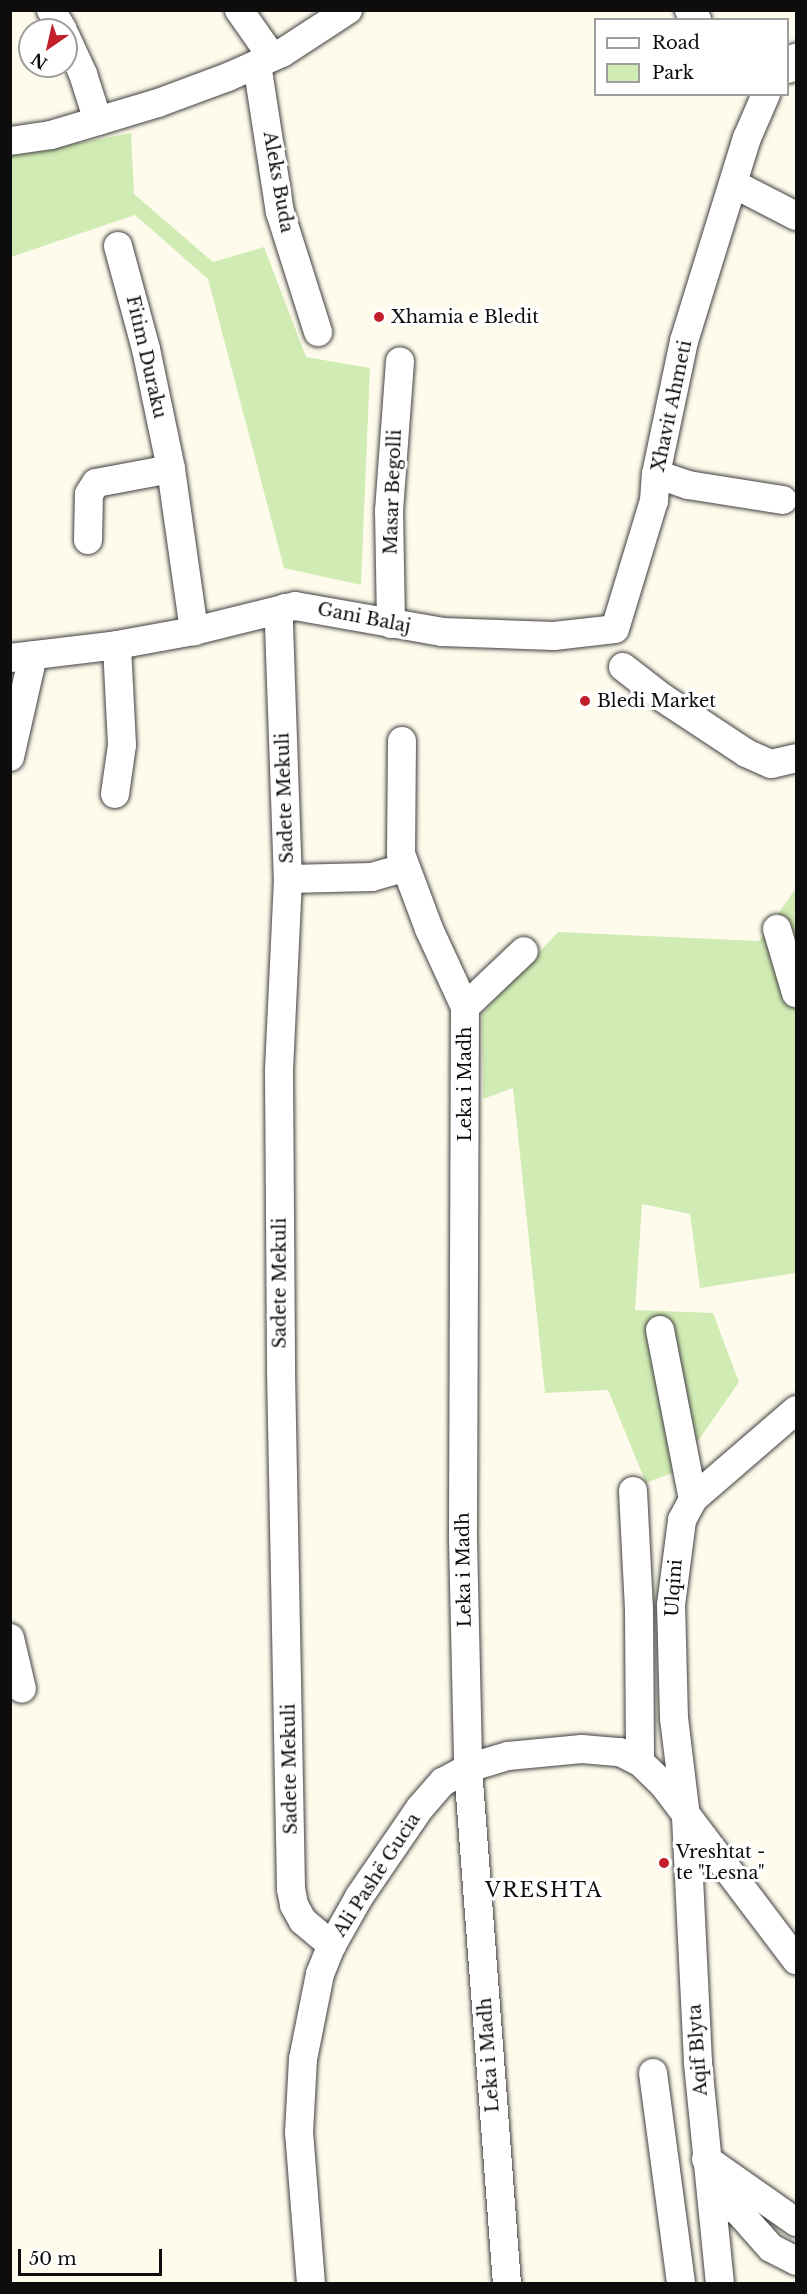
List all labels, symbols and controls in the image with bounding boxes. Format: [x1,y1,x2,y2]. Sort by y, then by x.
north arrow [18,18,78,78]
legend [594,18,789,96]
text: Road [652,32,700,54]
text: N [27,49,51,74]
text: Park [652,62,694,84]
street label: Aleks Buda [258,130,298,234]
street label: Fitim Duraku [121,294,171,420]
place label: Xhamia e Bledit [391,306,539,328]
marker: Xhamia e Bledit [372,310,386,324]
street label: Xhavit Ahmeti [647,338,697,474]
street label: Masar Begolli [380,429,406,555]
street label: Gani Balaj [316,598,412,638]
place label: Bledi Market [597,690,716,712]
marker: Bledi Market [578,694,592,708]
street label: Sadete Mekuli [272,732,298,864]
street label: Leka i Madh [454,1026,476,1142]
street label: Sadete Mekuli [269,1218,291,1348]
street label: Leka i Madh [452,1512,476,1628]
street label: Ulqini [661,1558,687,1618]
street label: Sadete Mekuli [278,1703,302,1835]
street label: Ali Pashë Gucia [329,1809,425,1941]
place label: Vreshtat - te "Lesna" [676,1842,765,1884]
marker: Vreshtat - te "Lesna" [657,1856,671,1870]
district label: VRESHTA [485,1878,603,1902]
street label: Leka i Madh [474,1997,504,2113]
street label: Aqif Blyta [684,2003,712,2097]
scale bar [21,2237,165,2275]
text: 50 m [29,2248,77,2270]

